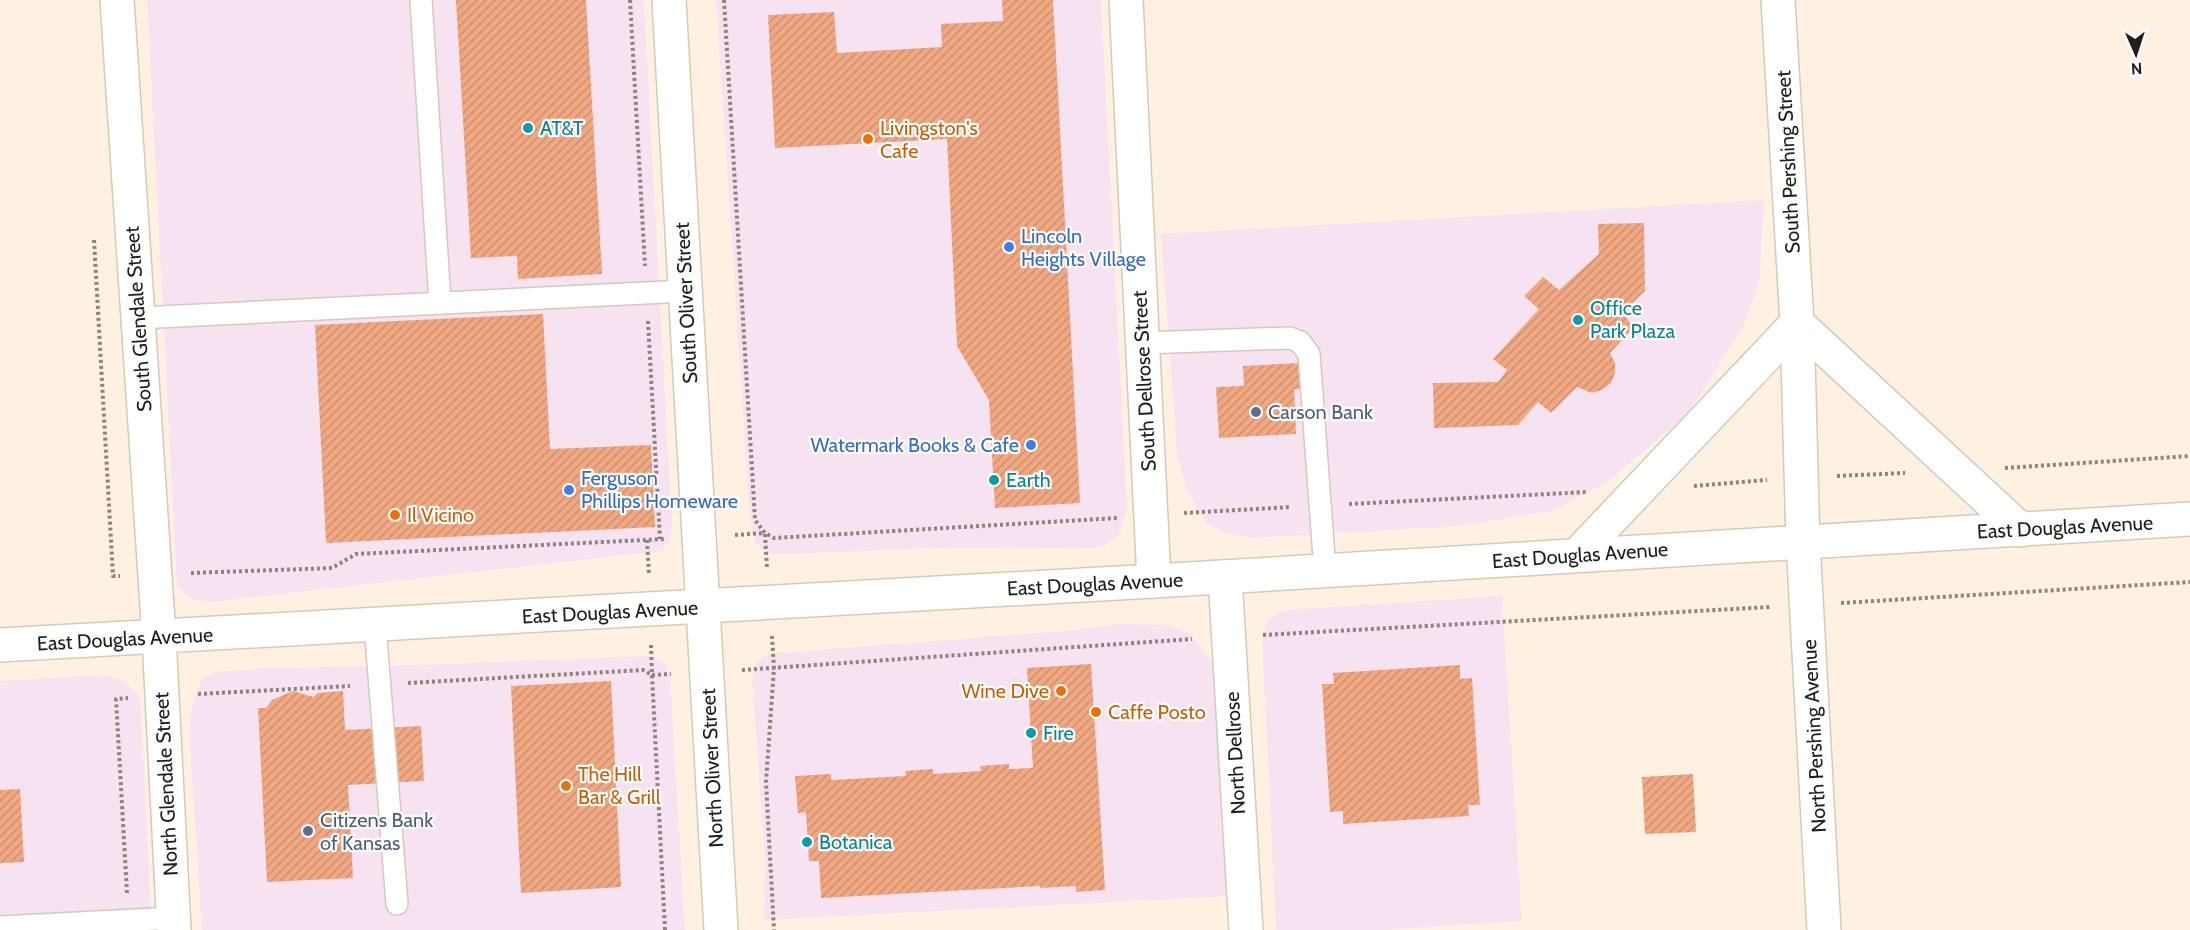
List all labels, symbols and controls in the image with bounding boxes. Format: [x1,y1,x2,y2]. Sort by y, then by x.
north arrow [2106,24,2166,84]
text: N [2131,59,2143,78]
street label: South Pershing Street [1771,70,1805,254]
place label: AT&T [540,116,584,140]
place label: Livingston's Cafe [880,116,978,163]
marker: AT&T [521,121,535,135]
marker: Livingston's Cafe [861,132,875,146]
street label: South Oliver Street [670,221,702,384]
place label: Lincoln Heights Village [1021,224,1146,271]
street label: South Glendale Street [120,225,156,413]
marker: Lincoln Heights Village [1002,240,1016,254]
street label: South Dellrose Street [1127,290,1161,472]
place label: Office Park Plaza [1590,296,1676,343]
marker: Office Park Plaza [1571,313,1585,327]
place label: Carson Bank [1268,400,1373,424]
marker: Carson Bank [1249,405,1263,419]
place label: Watermark Books & Cafe [810,433,1019,457]
marker: Watermark Books & Cafe [1024,438,1038,452]
place label: Ferguson Phillips Homeware [581,466,738,513]
place label: Earth [1006,468,1051,492]
marker: Earth [987,473,1001,487]
marker: Ferguson Phillips Homeware [562,483,576,497]
place label: Il Vicino [407,503,474,527]
marker: Il Vicino [388,508,402,522]
street label: East Douglas Avenue [1976,510,2154,544]
street label: East Douglas Avenue [1491,537,1669,573]
street label: East Douglas Avenue [1006,567,1184,601]
street label: East Douglas Avenue [521,595,699,629]
street label: East Douglas Avenue [36,622,214,656]
street label: North Pershing Avenue [1797,639,1831,833]
place label: Wine Dive [961,679,1049,703]
marker: Wine Dive [1054,684,1068,698]
street label: North Oliver Street [696,687,728,848]
street label: North Glendale Street [149,691,183,877]
street label: North Dellrose [1220,691,1250,815]
place label: Caffe Posto [1108,700,1206,724]
marker: Caffe Posto [1089,705,1103,719]
place label: Fire [1043,721,1074,745]
marker: Fire [1024,726,1038,740]
place label: The Hill Bar & Grill [578,762,661,809]
marker: The Hill Bar & Grill [559,779,573,793]
place label: Citizens Bank of Kansas [320,808,433,855]
marker: Citizens Bank of Kansas [301,824,315,838]
place label: Botanica [819,830,893,854]
marker: Botanica [800,835,814,849]

